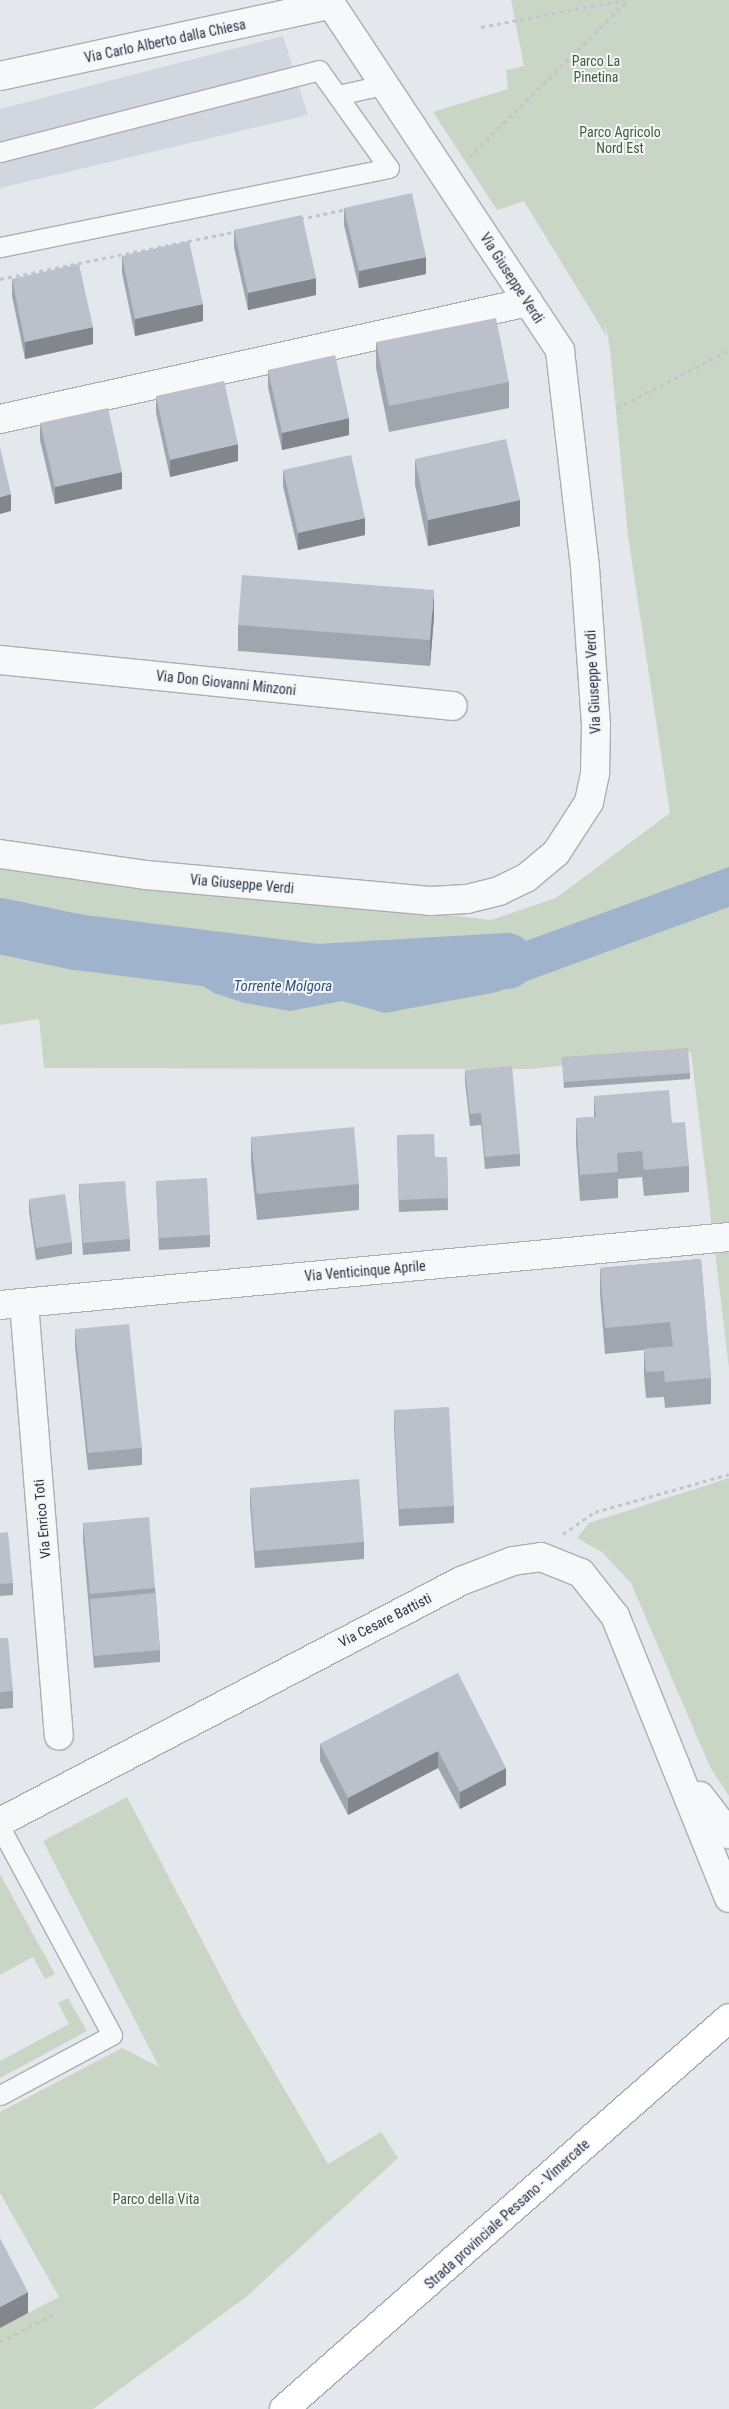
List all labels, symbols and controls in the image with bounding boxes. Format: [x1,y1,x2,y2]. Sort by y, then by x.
street label: Via Carlo Alberto dalla Chiesa [83,16,247,66]
park label: Parco La Pinetina [572,53,620,85]
park label: Parco Agricolo Nord Est [579,124,661,156]
street label: Via Giuseppe Verdi [477,230,547,326]
street label: Via Giuseppe Verdi [582,630,604,734]
street label: Via Don Giovanni Minzoni [155,667,297,699]
street label: Via Giuseppe Verdi [189,871,295,897]
water label: Torrente Molgora [234,978,332,996]
street label: Via Venticinque Aprile [304,1257,426,1285]
street label: Via Enrico Toti [30,1478,54,1560]
street label: Via Cesare Battisti [336,1589,434,1651]
street label: Strada provinciale Pessano - Vimercate [421,2136,593,2292]
park label: Parco della Vita [113,2191,199,2207]

